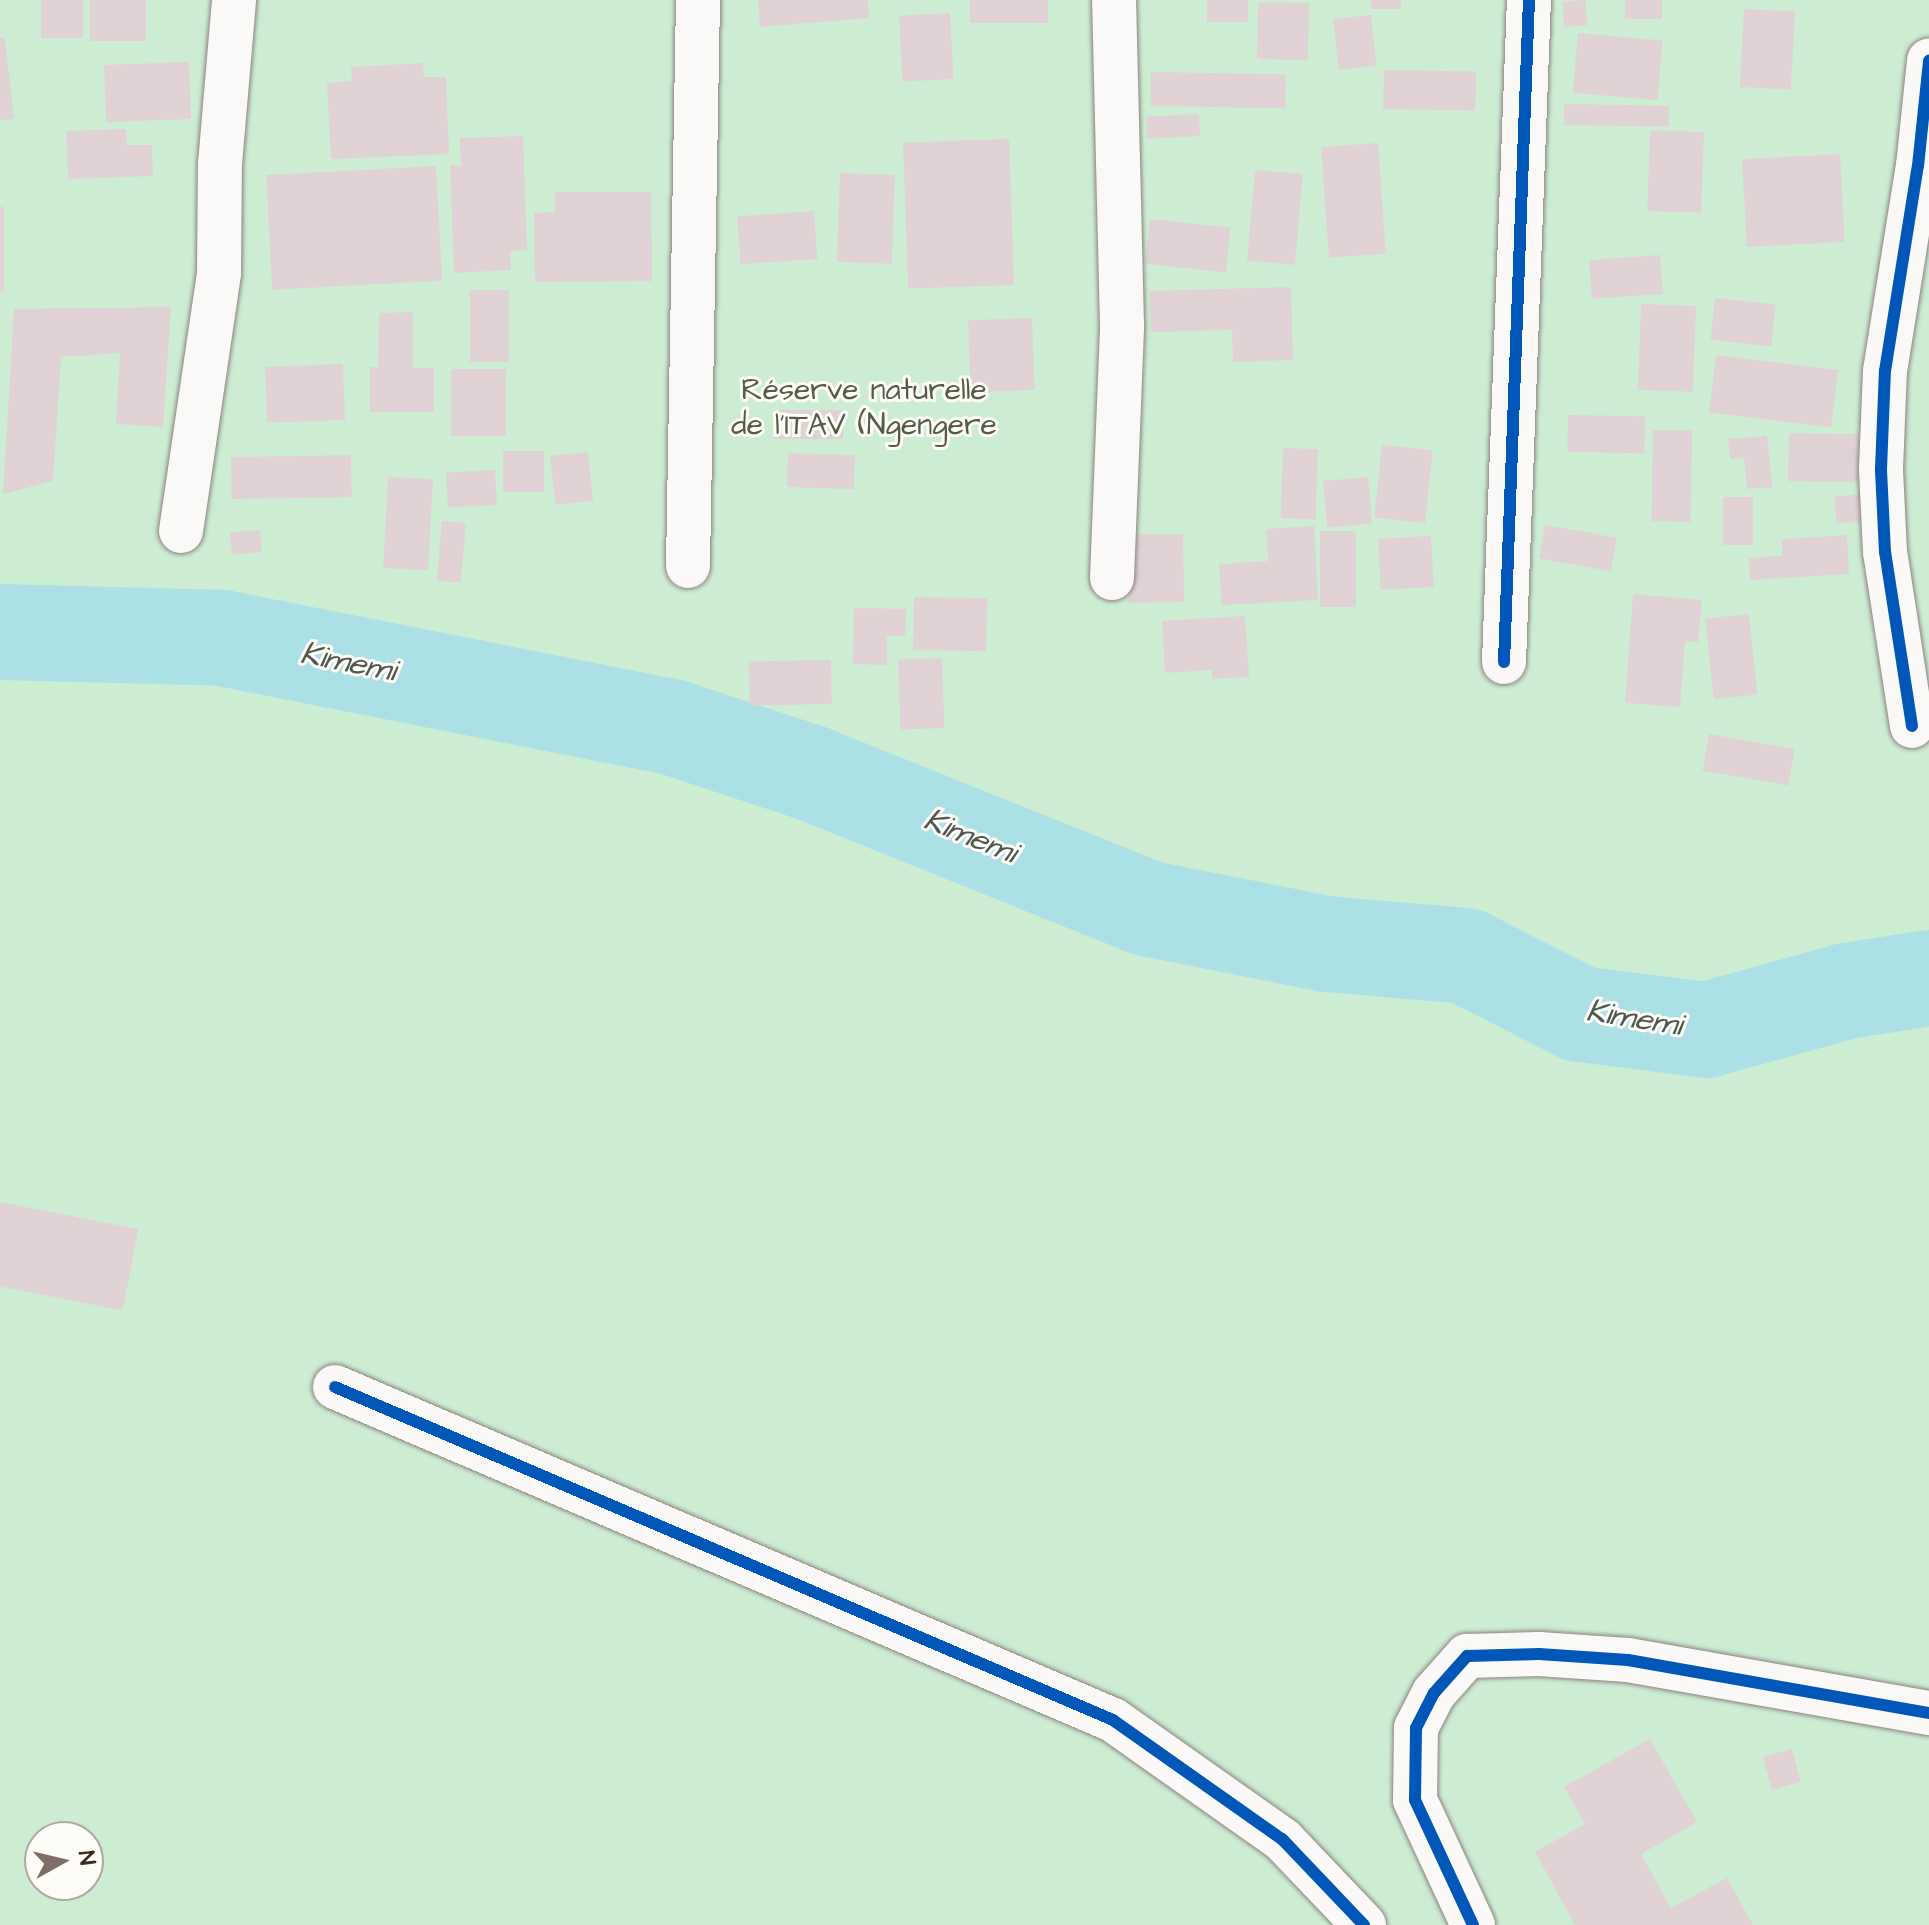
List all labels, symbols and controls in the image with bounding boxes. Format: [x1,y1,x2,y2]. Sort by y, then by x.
park label: Réserve naturelle de l'ITAV (Ngengere [731,372,997,442]
water label: Kimemi [297,635,399,691]
water label: Kimemi [918,801,1022,873]
water label: Kimemi [1583,993,1685,1045]
north arrow [24,1821,104,1901]
text: N [70,1849,103,1867]

